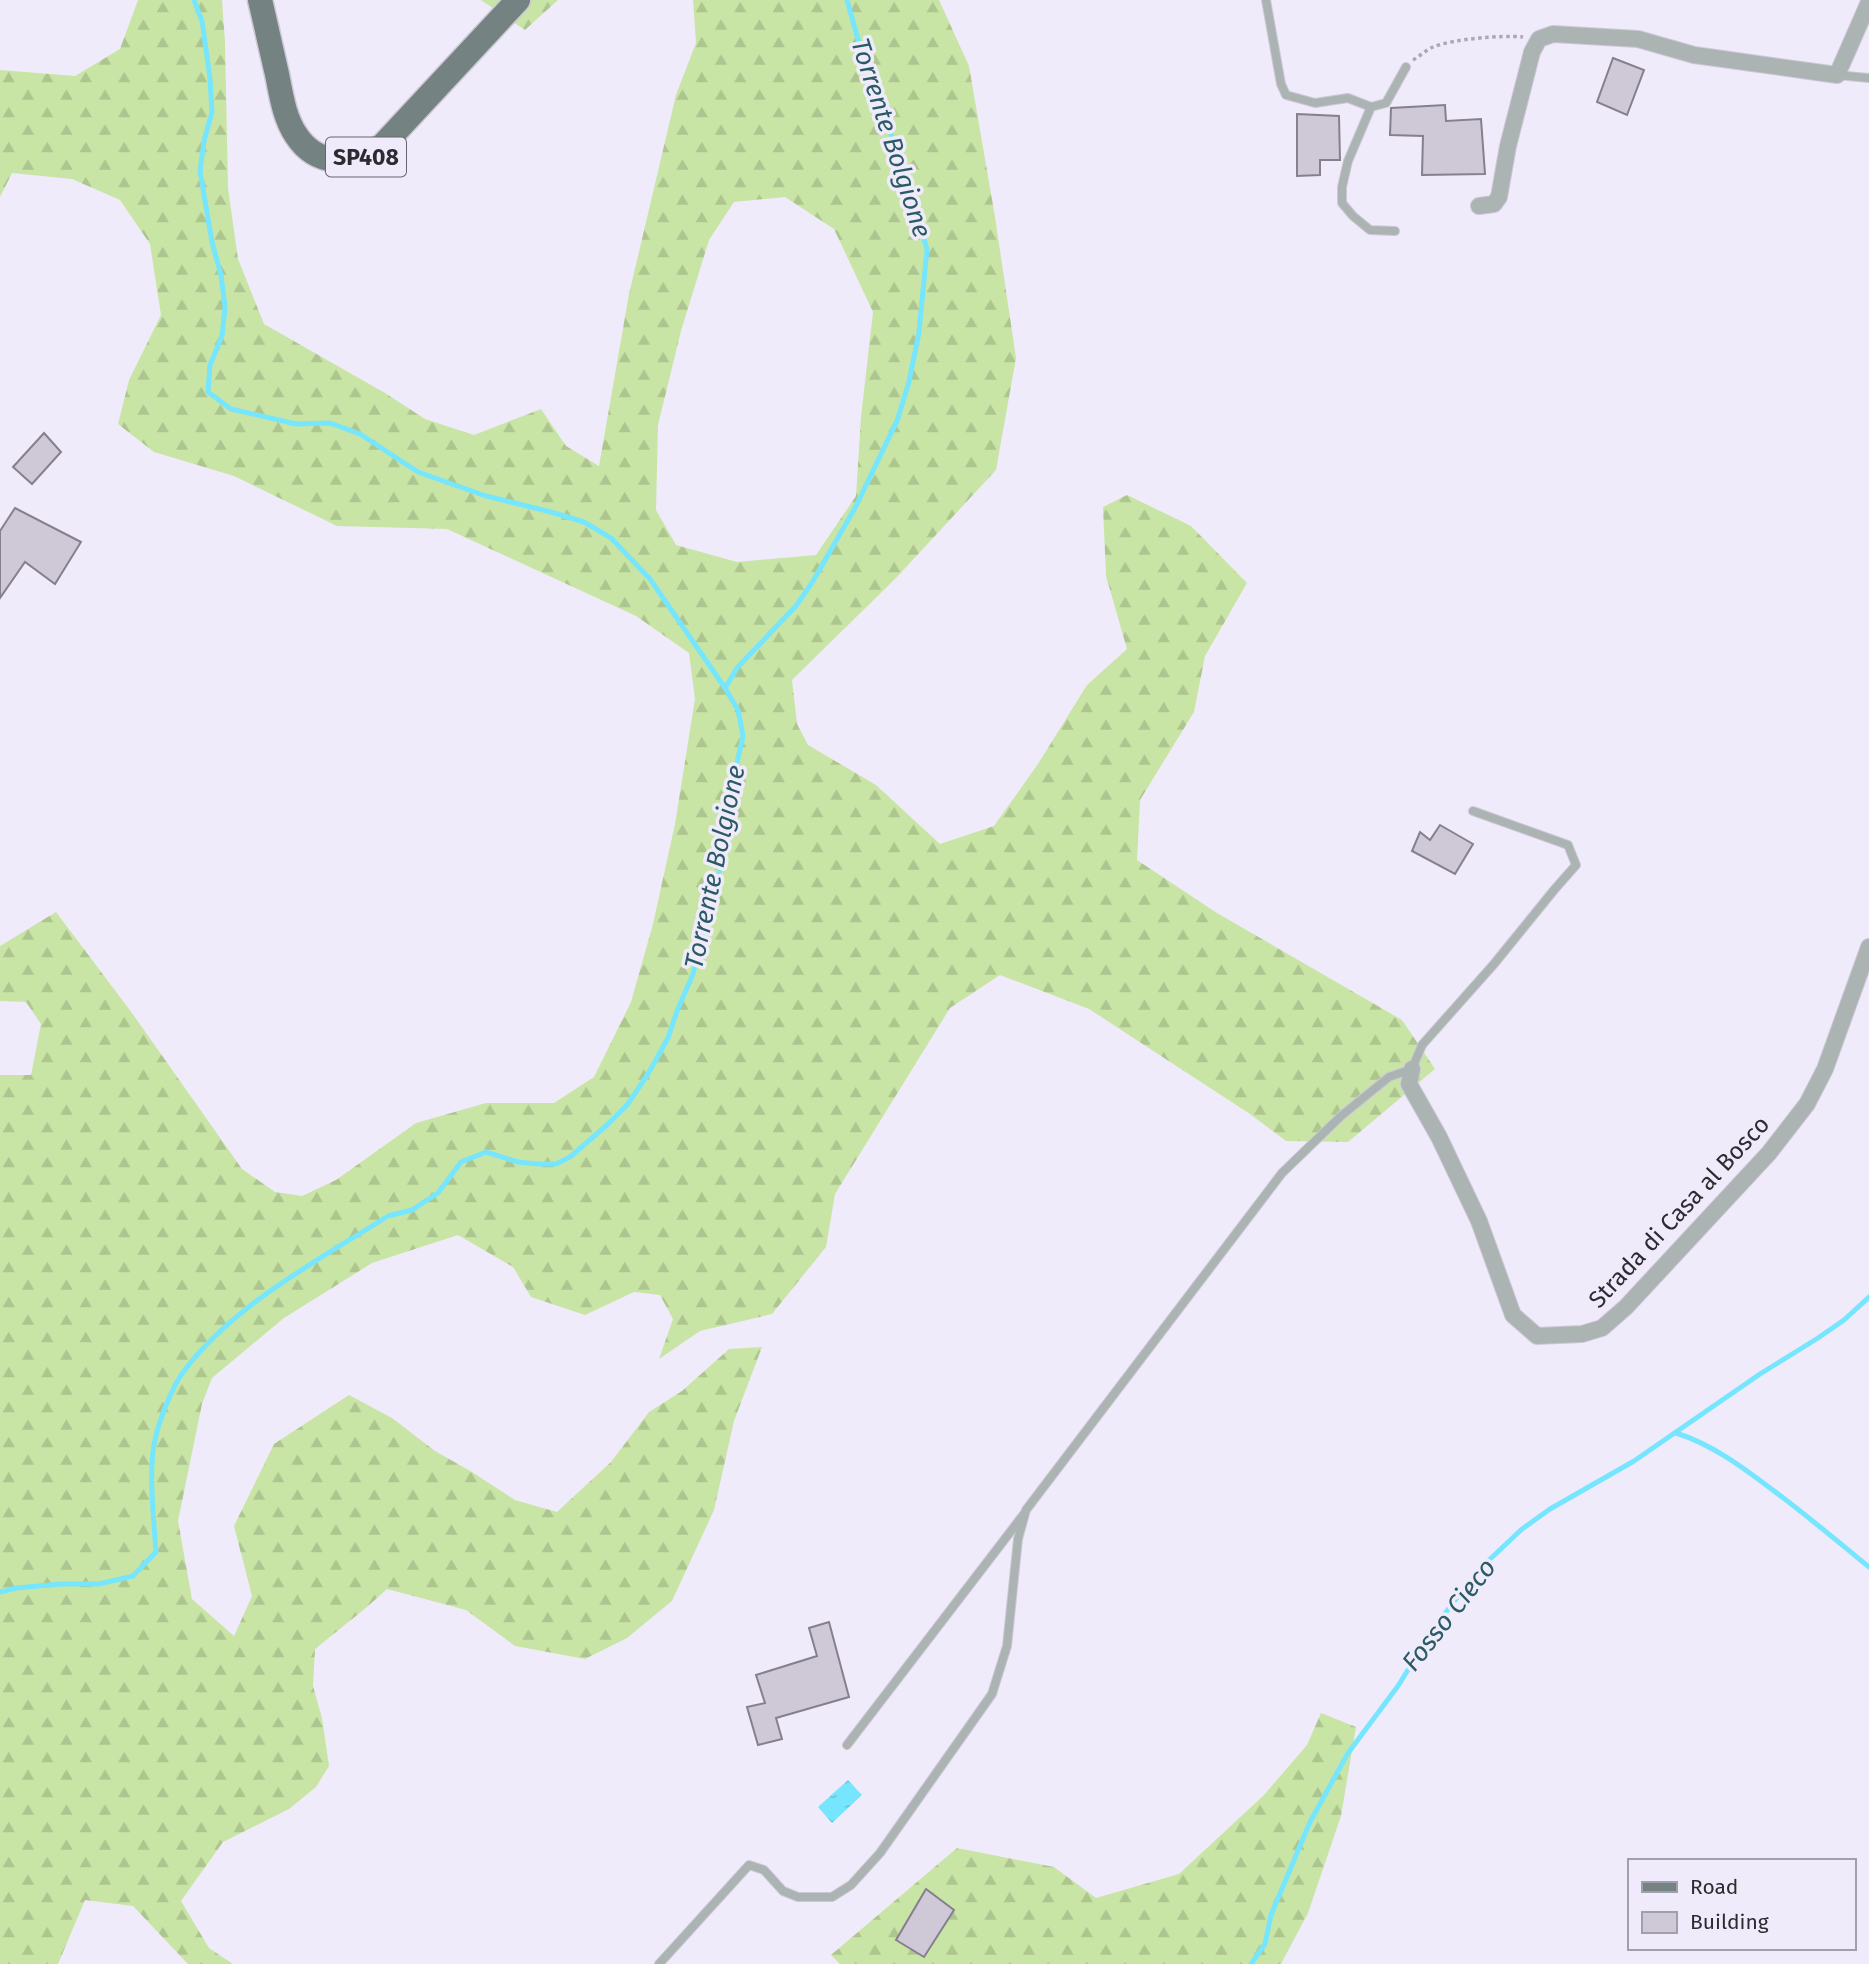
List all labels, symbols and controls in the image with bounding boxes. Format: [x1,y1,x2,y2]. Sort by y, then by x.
water label: Torrente Bolgione [844,35,938,241]
road number: SP408 [326,138,406,176]
water label: Torrente Bolgione [678,762,752,972]
street label: Strada di Casa al Bosco [1583,1110,1775,1314]
water label: Fosso Cieco [1396,1553,1502,1677]
legend [1628,1859,1855,1950]
text: Road [1690,1874,1738,1900]
text: Building [1690,1909,1769,1935]

